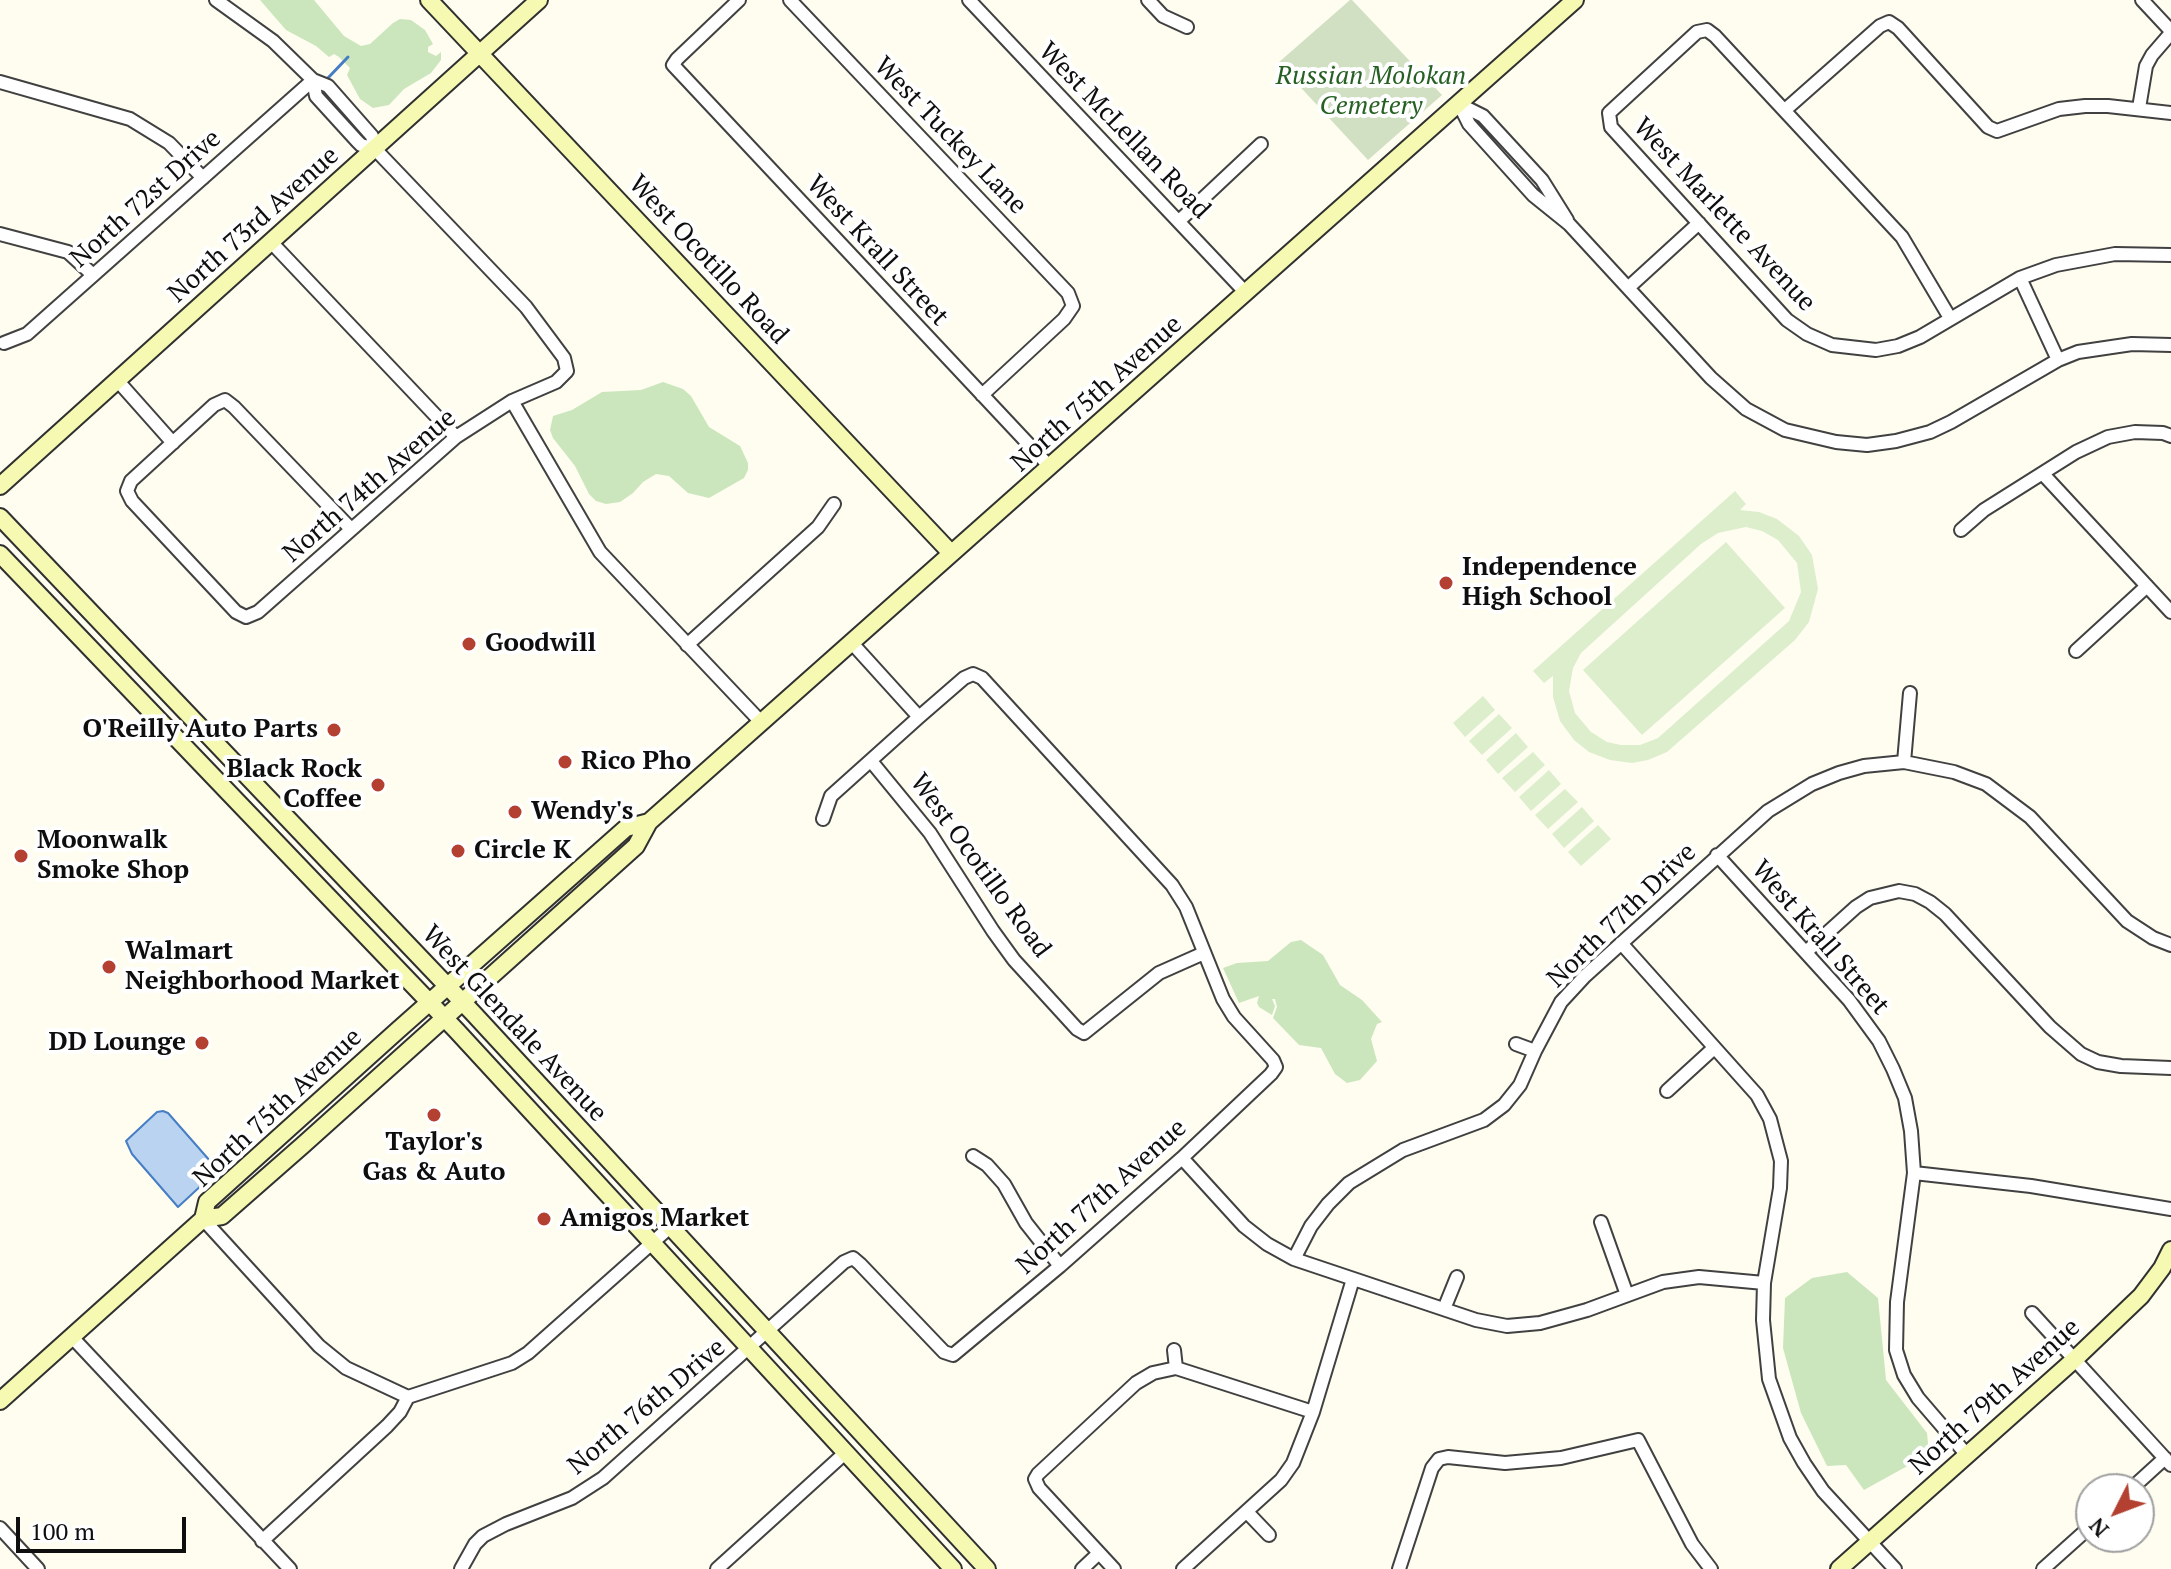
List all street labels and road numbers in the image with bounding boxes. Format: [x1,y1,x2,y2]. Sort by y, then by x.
street label: West McLellan Road [1032,36,1216,226]
street label: West Tuckey Lane [867,51,1033,221]
street label: West Marlette Avenue [1626,112,1822,318]
street label: North 72st Drive [64,123,228,275]
street label: North 73rd Avenue [162,140,346,310]
street label: West Ocotillo Road [622,169,794,351]
street label: West Krall Street [799,169,955,333]
street label: North 75th Avenue [1005,309,1189,479]
street label: North 74th Avenue [277,402,463,570]
street label: West Ocotillo Road [903,768,1057,964]
street label: North 77th Drive [1541,837,1703,995]
street label: West Krall Street [1745,855,1895,1021]
street label: West Glendale Avenue [415,919,613,1129]
street label: North 75th Avenue [187,1022,369,1194]
street label: North 77th Avenue [1011,1113,1193,1281]
street label: North 79th Avenue [1903,1312,2087,1482]
street label: North 76th Drive [562,1332,732,1482]

